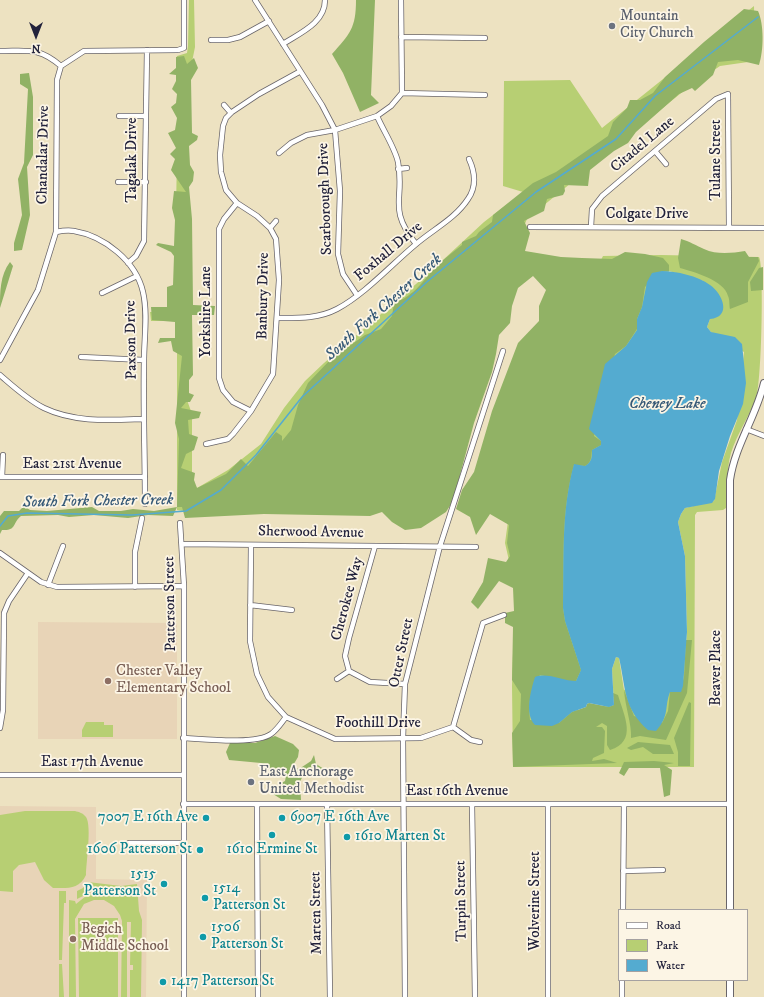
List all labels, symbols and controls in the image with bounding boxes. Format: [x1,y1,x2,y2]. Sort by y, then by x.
place label: Mountain City Church [620,8,694,43]
north arrow [16,16,56,56]
marker: Mountain City Church [607,21,617,31]
text: N [31,41,41,55]
street label: Chandalar Drive [34,105,54,205]
street label: Citadel Lane [608,113,678,177]
street label: Tagalak Drive [124,118,142,202]
street label: Tulane Street [708,119,726,201]
street label: Scarborough Drive [315,142,337,256]
street label: Colgate Drive [605,206,689,224]
street label: Foxhall Drive [351,218,427,286]
water label: South Fork Chester Creek [322,250,446,366]
street label: Banbury Drive [254,252,274,340]
street label: Yorkshire Lane [198,266,216,358]
street label: Paxson Drive [122,300,142,380]
water label: Cheney Lake [629,395,705,415]
street label: East 21st Avenue [22,456,122,474]
water label: South Fork Chester Creek [23,491,173,513]
street label: Sherwood Avenue [258,523,364,543]
street label: Cherokee Way [328,555,368,643]
street label: Patterson Street [161,556,181,652]
street label: Otter Street [386,617,418,689]
street label: Beaver Place [708,630,726,706]
place label: Chester Valley Elementary School [116,663,231,698]
marker: Chester Valley Elementary School [103,676,113,686]
street label: Foothill Drive [335,715,421,733]
street label: East 17th Avenue [41,754,143,772]
place label: East Anchorage United Methodist [259,764,364,799]
marker: East Anchorage United Methodist [246,777,256,787]
street label: East 16th Avenue [406,783,508,801]
place label: 7007 E 16th Ave [98,809,198,827]
place label: 6907 E 16th Ave [290,809,389,827]
marker: 7007 E 16th Ave [201,813,211,823]
marker: 6907 E 16th Ave [277,813,287,823]
place label: 1610 Marten St [355,828,445,846]
marker: 1610 Ermine St [267,830,277,840]
marker: 1610 Marten St [342,832,352,842]
place label: 1606 Patterson St [87,841,192,859]
place label: 1610 Ermine St [226,841,318,859]
marker: 1606 Patterson St [195,845,205,855]
street label: Wolverine Street [527,851,545,951]
street label: Turpin Street [452,860,472,942]
place label: 1515 Patterson St [83,866,156,901]
street label: Marten Street [307,871,327,955]
marker: 1515 Patterson St [159,879,169,889]
place label: 1514 Patterson St [213,880,286,915]
marker: 1514 Patterson St [200,893,210,903]
legend [618,909,748,981]
text: Road [656,918,681,933]
place label: 1506 Patterson St [211,919,284,954]
place label: Begich Middle School [81,921,169,956]
marker: 1506 Patterson St [198,932,208,942]
marker: Begich Middle School [68,934,78,944]
text: Park [656,938,678,953]
text: Water [656,958,685,973]
place label: 1417 Patterson St [171,973,274,991]
marker: 1417 Patterson St [158,977,168,987]

